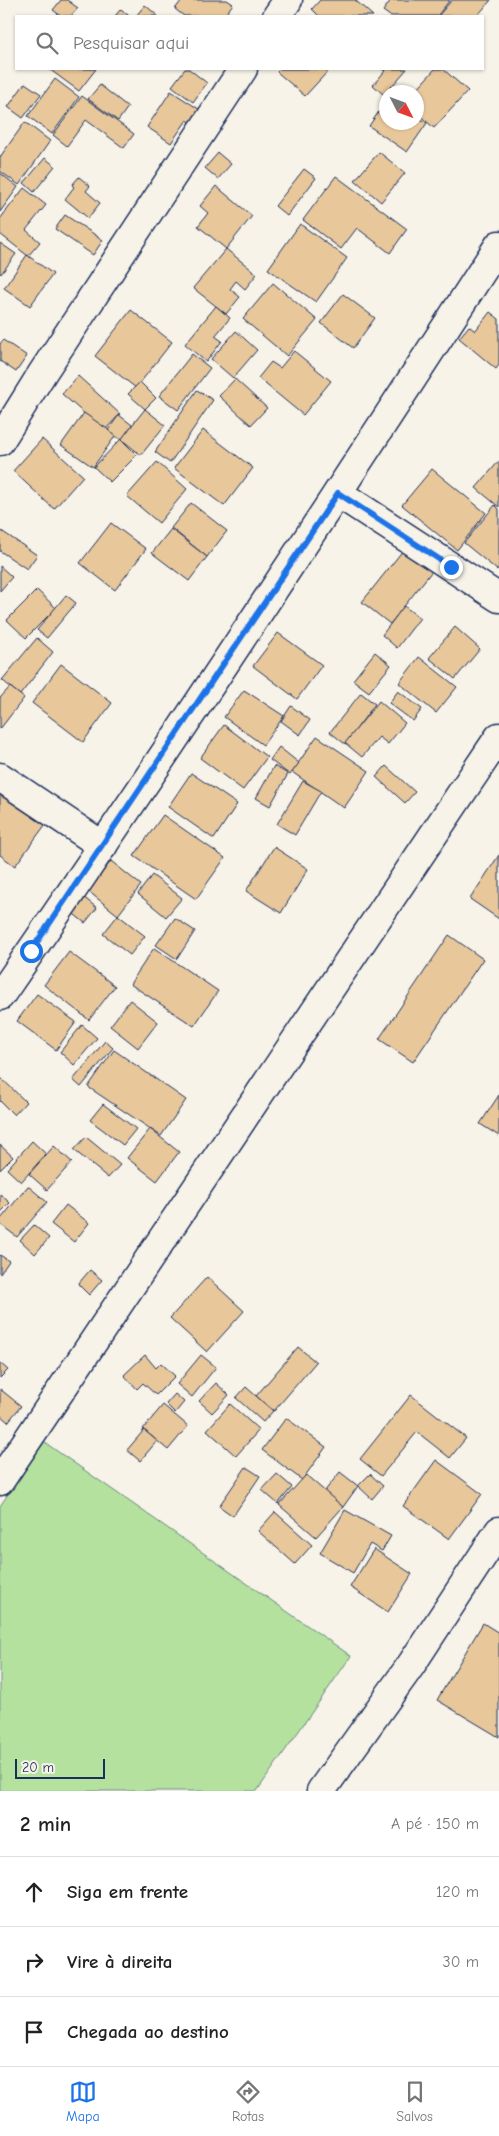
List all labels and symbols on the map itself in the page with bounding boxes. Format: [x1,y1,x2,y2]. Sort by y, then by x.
north arrow [379,85,424,130]
route end [440,556,463,579]
route start [20,940,43,963]
scale bar [15,1756,105,1779]

